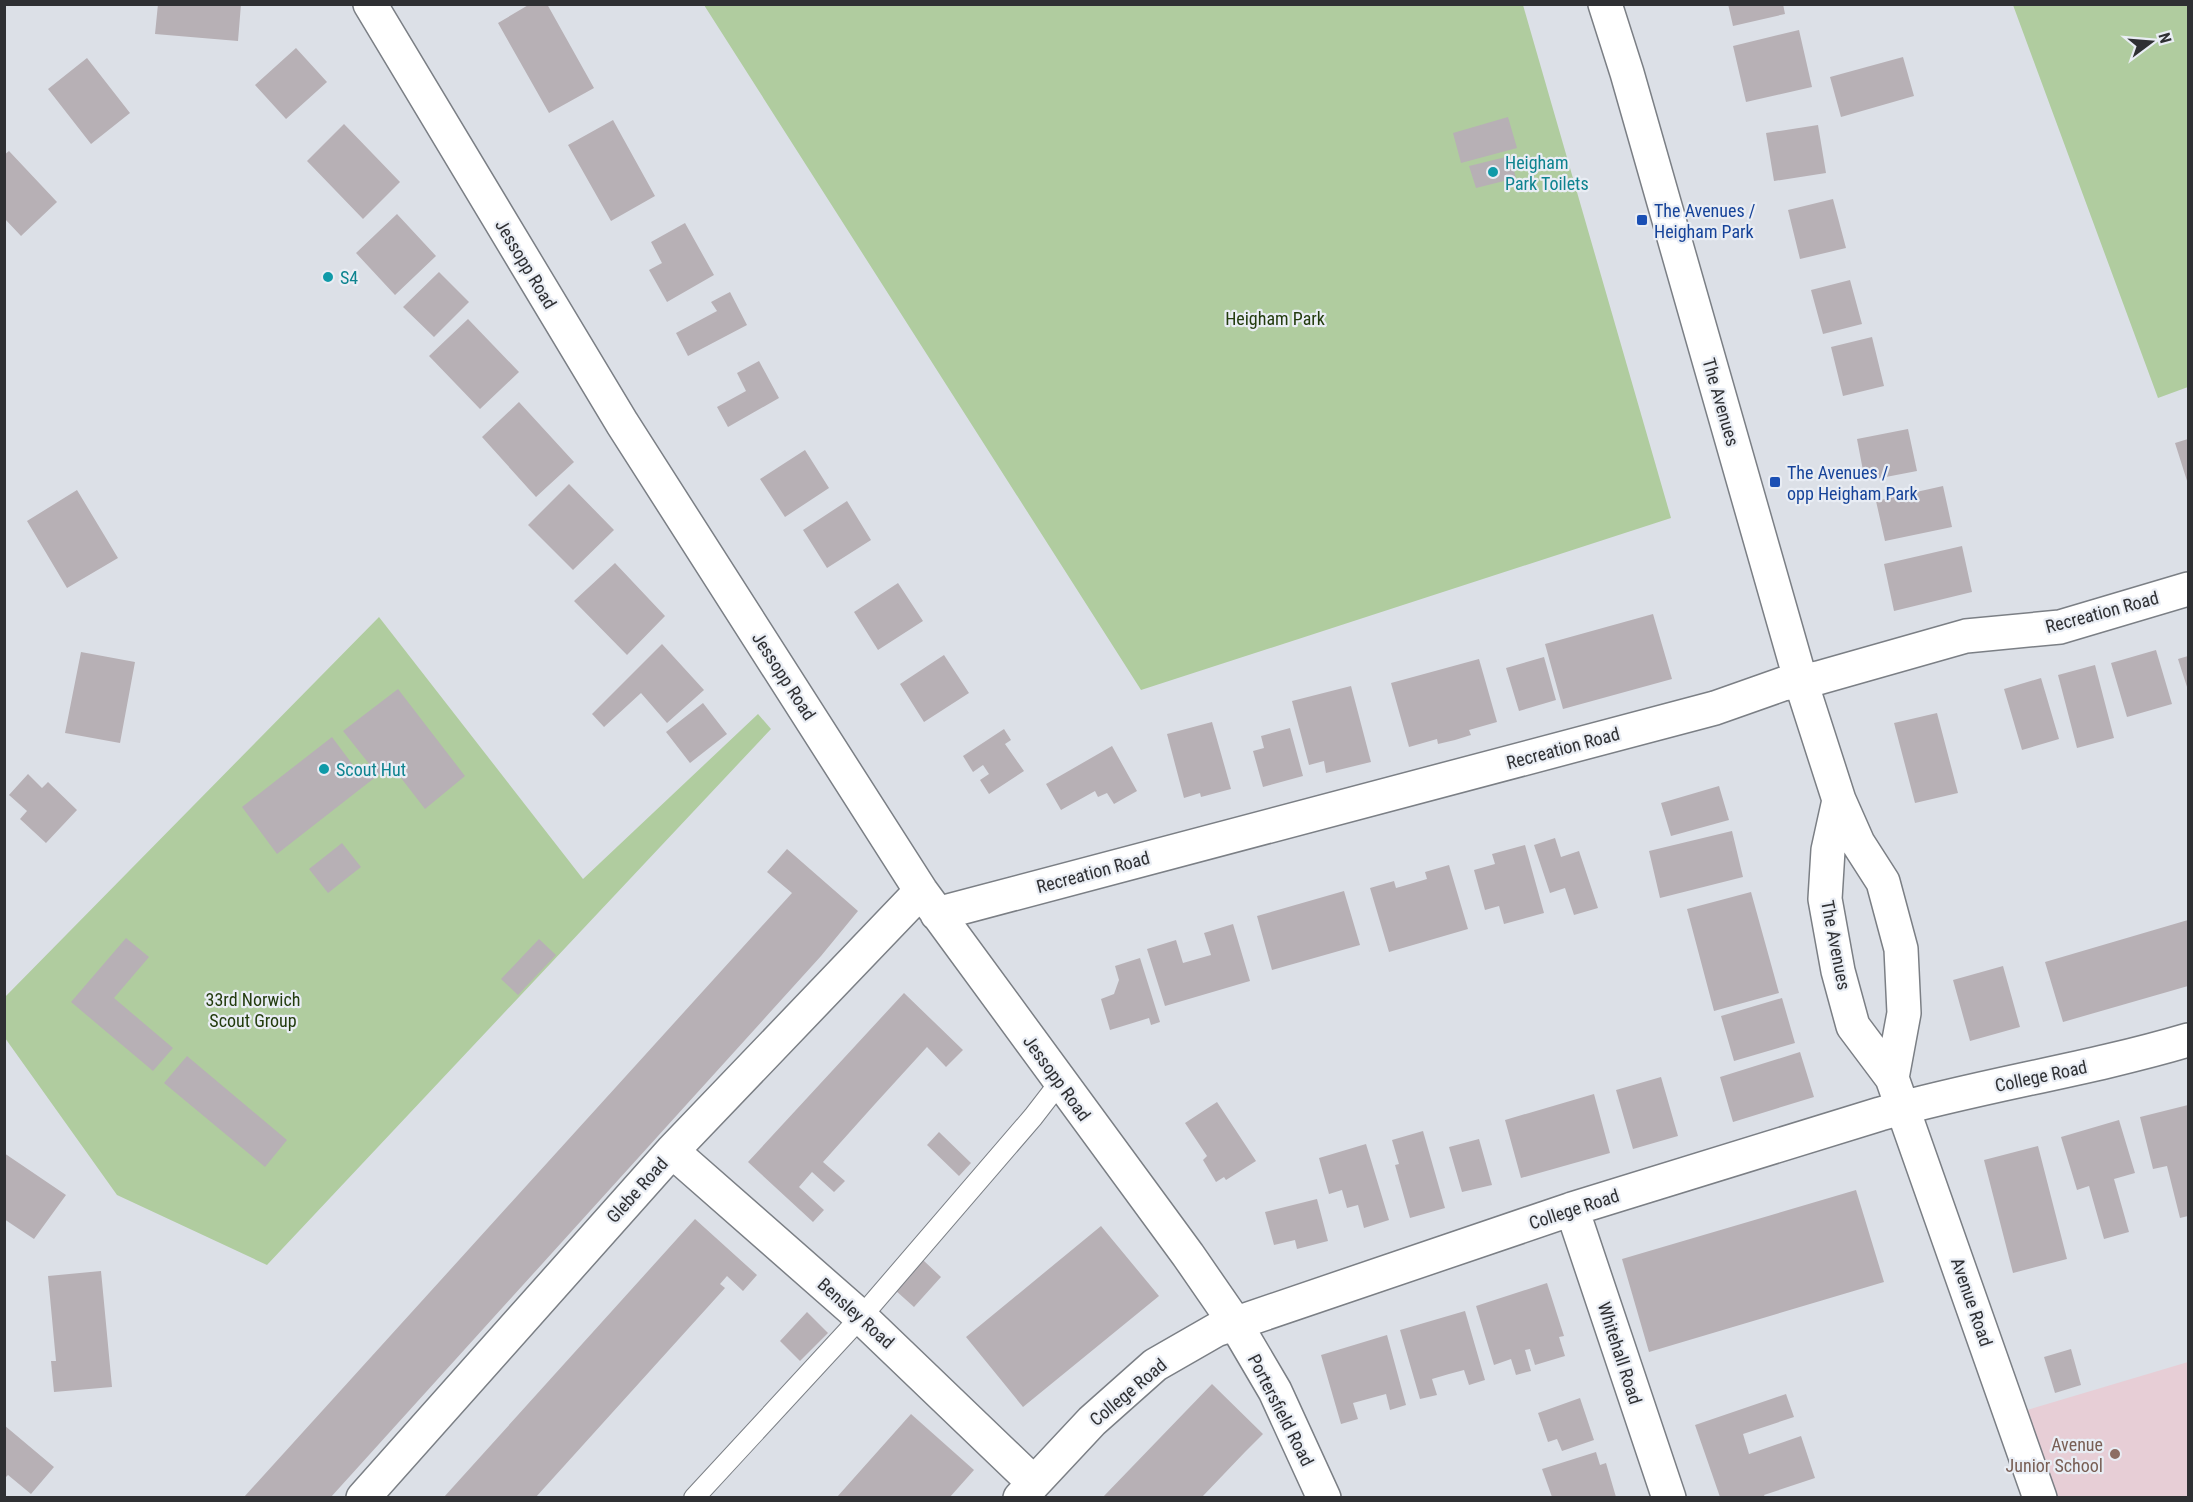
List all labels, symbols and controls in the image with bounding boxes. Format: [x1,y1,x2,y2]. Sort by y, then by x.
north arrow [2121,12,2181,72]
text: N [2154,31,2175,45]
place label: Heigham Park Toilets [1505,152,1589,194]
marker: Heigham Park Toilets [1486,165,1500,179]
place label: The Avenues / Heigham Park [1654,200,1756,242]
marker: The Avenues / Heigham Park [1635,213,1649,227]
street label: Jessopp Road [491,215,561,313]
place label: S4 [340,267,358,288]
marker: S4 [321,270,335,284]
park label: Heigham Park [1225,308,1325,329]
street label: The Avenues [1698,356,1744,448]
place label: The Avenues / opp Heigham Park [1787,462,1918,504]
marker: The Avenues / opp Heigham Park [1768,475,1782,489]
street label: Recreation Road [2043,587,2161,637]
street label: Jessopp Road [748,628,820,724]
street label: Recreation Road [1504,723,1622,773]
place label: Scout Hut [336,759,406,780]
marker: Scout Hut [317,762,331,776]
street label: Recreation Road [1034,847,1152,897]
street label: The Avenues [1817,898,1855,992]
park label: 33rd Norwich Scout Group [206,989,300,1031]
street label: Jessopp Road [1019,1031,1095,1125]
street label: College Road [1993,1056,2089,1096]
street label: Glebe Road [602,1153,672,1227]
street label: College Road [1526,1185,1622,1233]
street label: Avenue Road [1947,1255,1997,1349]
street label: Bensley Road [814,1273,898,1353]
street label: Whitehall Road [1594,1299,1646,1407]
street label: Portersfield Road [1244,1350,1318,1470]
street label: College Road [1085,1354,1171,1430]
place label: Avenue Junior School [2006,1434,2103,1476]
marker: Avenue Junior School [2108,1447,2122,1461]

